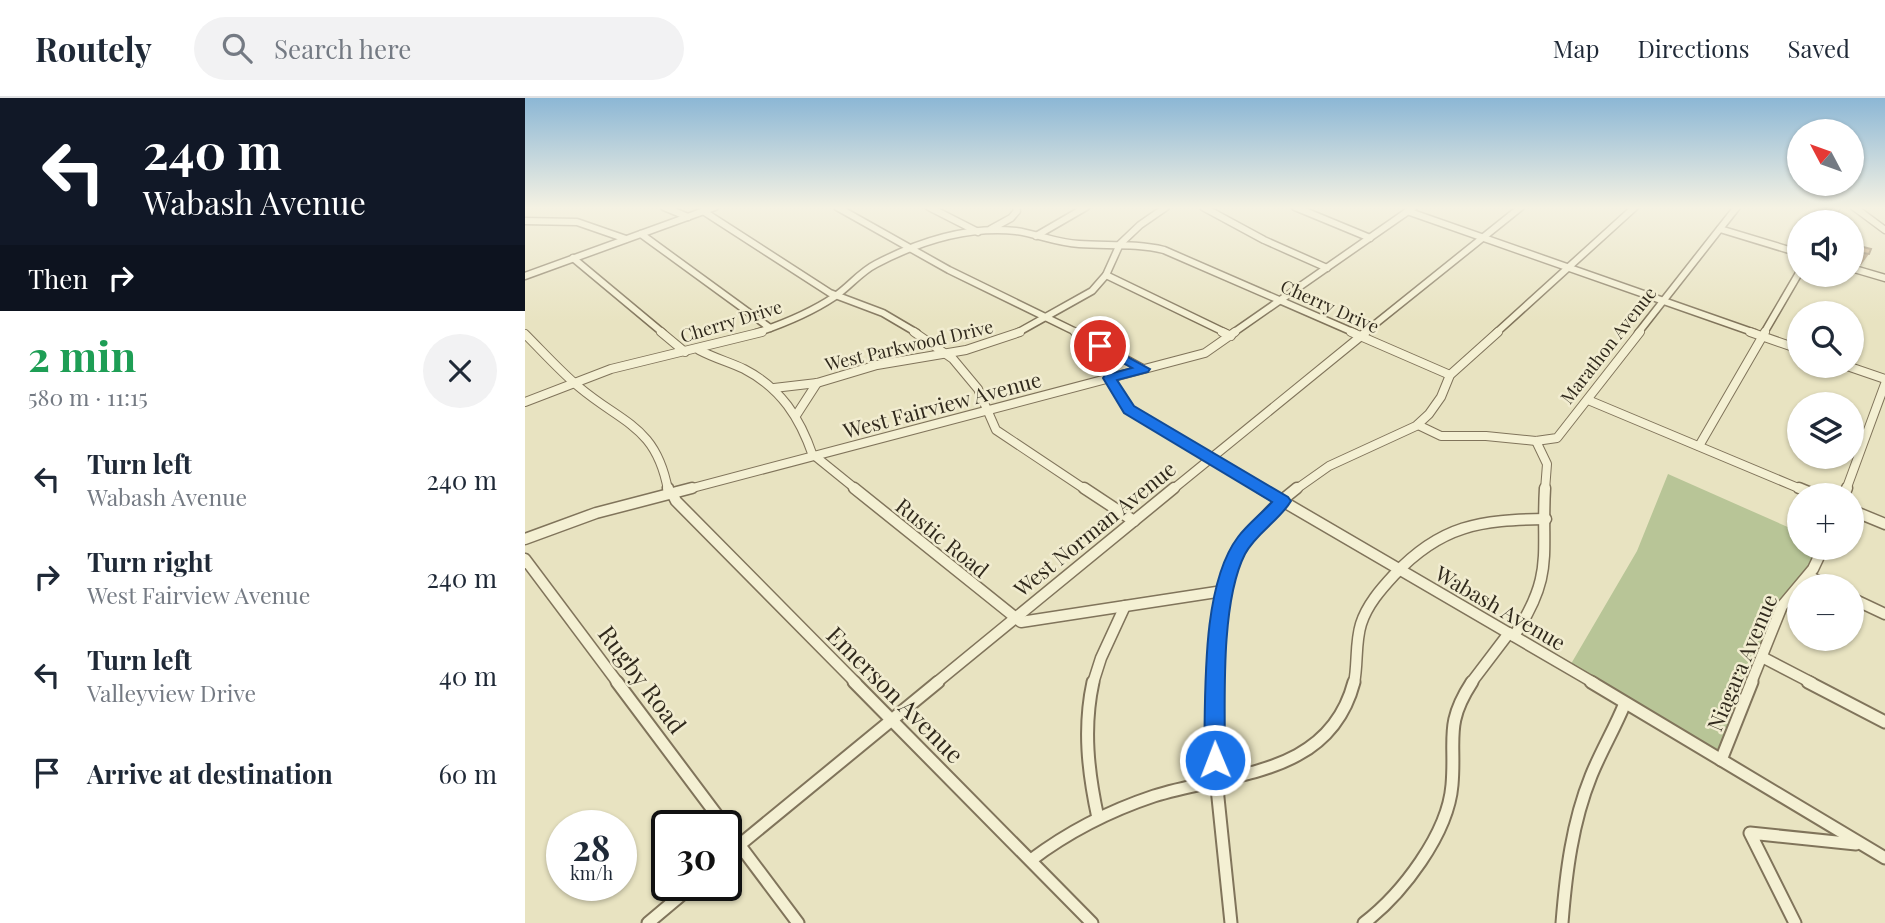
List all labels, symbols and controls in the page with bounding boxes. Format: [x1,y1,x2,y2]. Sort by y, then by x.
search box [194,17,684,80]
text: Routely [35,26,152,70]
icon: search [218,29,256,67]
text: Search here [274,31,411,66]
text: Map [1553,32,1599,64]
text: Directions [1637,32,1750,64]
text: Saved [1788,32,1850,64]
text: 240 m [143,117,282,182]
north arrow [1787,119,1864,196]
map controls [1787,119,1864,651]
icon: left [28,126,119,217]
text: Wabash Avenue [143,180,366,223]
button: sound [1787,210,1864,287]
icon: right [102,259,140,297]
text: Then [28,261,88,296]
street label: Cherry Drive [1277,274,1383,338]
street label: Marathon Avenue [1555,282,1661,408]
street label: Cherry Drive [677,294,785,348]
button: search [1787,301,1864,378]
street label: West Parkwood Drive [821,314,996,376]
pin [1070,316,1130,376]
text: 2 min [28,327,136,383]
icon: arrive [1081,327,1119,365]
button: close [423,334,497,408]
street label: West Fairview Avenue [839,364,1044,444]
text: 580 m · 11:15 [28,381,148,412]
button: layers [1787,392,1864,469]
text: Turn left [87,446,192,481]
street label: West Norman Avenue [1006,454,1181,603]
icon: left [28,460,66,498]
text: 240 m [427,462,497,497]
text: Wabash Avenue [87,481,247,512]
button: + [1787,483,1864,560]
street label: Rustic Road [891,491,995,583]
text: Turn right [87,544,213,579]
icon: right [28,558,66,596]
street label: Wabash Avenue [1430,558,1571,656]
text: 240 m [427,560,497,595]
button: − [1787,574,1864,651]
text: West Fairview Avenue [87,579,310,610]
street label: Niagara Avenue [1700,589,1782,735]
street label: Rugby Road [592,618,694,740]
street label: Emerson Avenue [821,619,971,769]
text: Turn left [87,642,192,677]
icon: left [28,656,66,694]
text: 40 m [439,658,497,693]
text: Valleyview Drive [87,677,256,708]
position arrow [1178,723,1252,797]
icon: arrive [28,754,66,792]
text: Arrive at destination [87,756,333,791]
text: 60 m [438,756,497,791]
speed limit sign: 30 [651,810,742,901]
text: 28 [573,823,610,870]
text: km/h [570,861,613,885]

